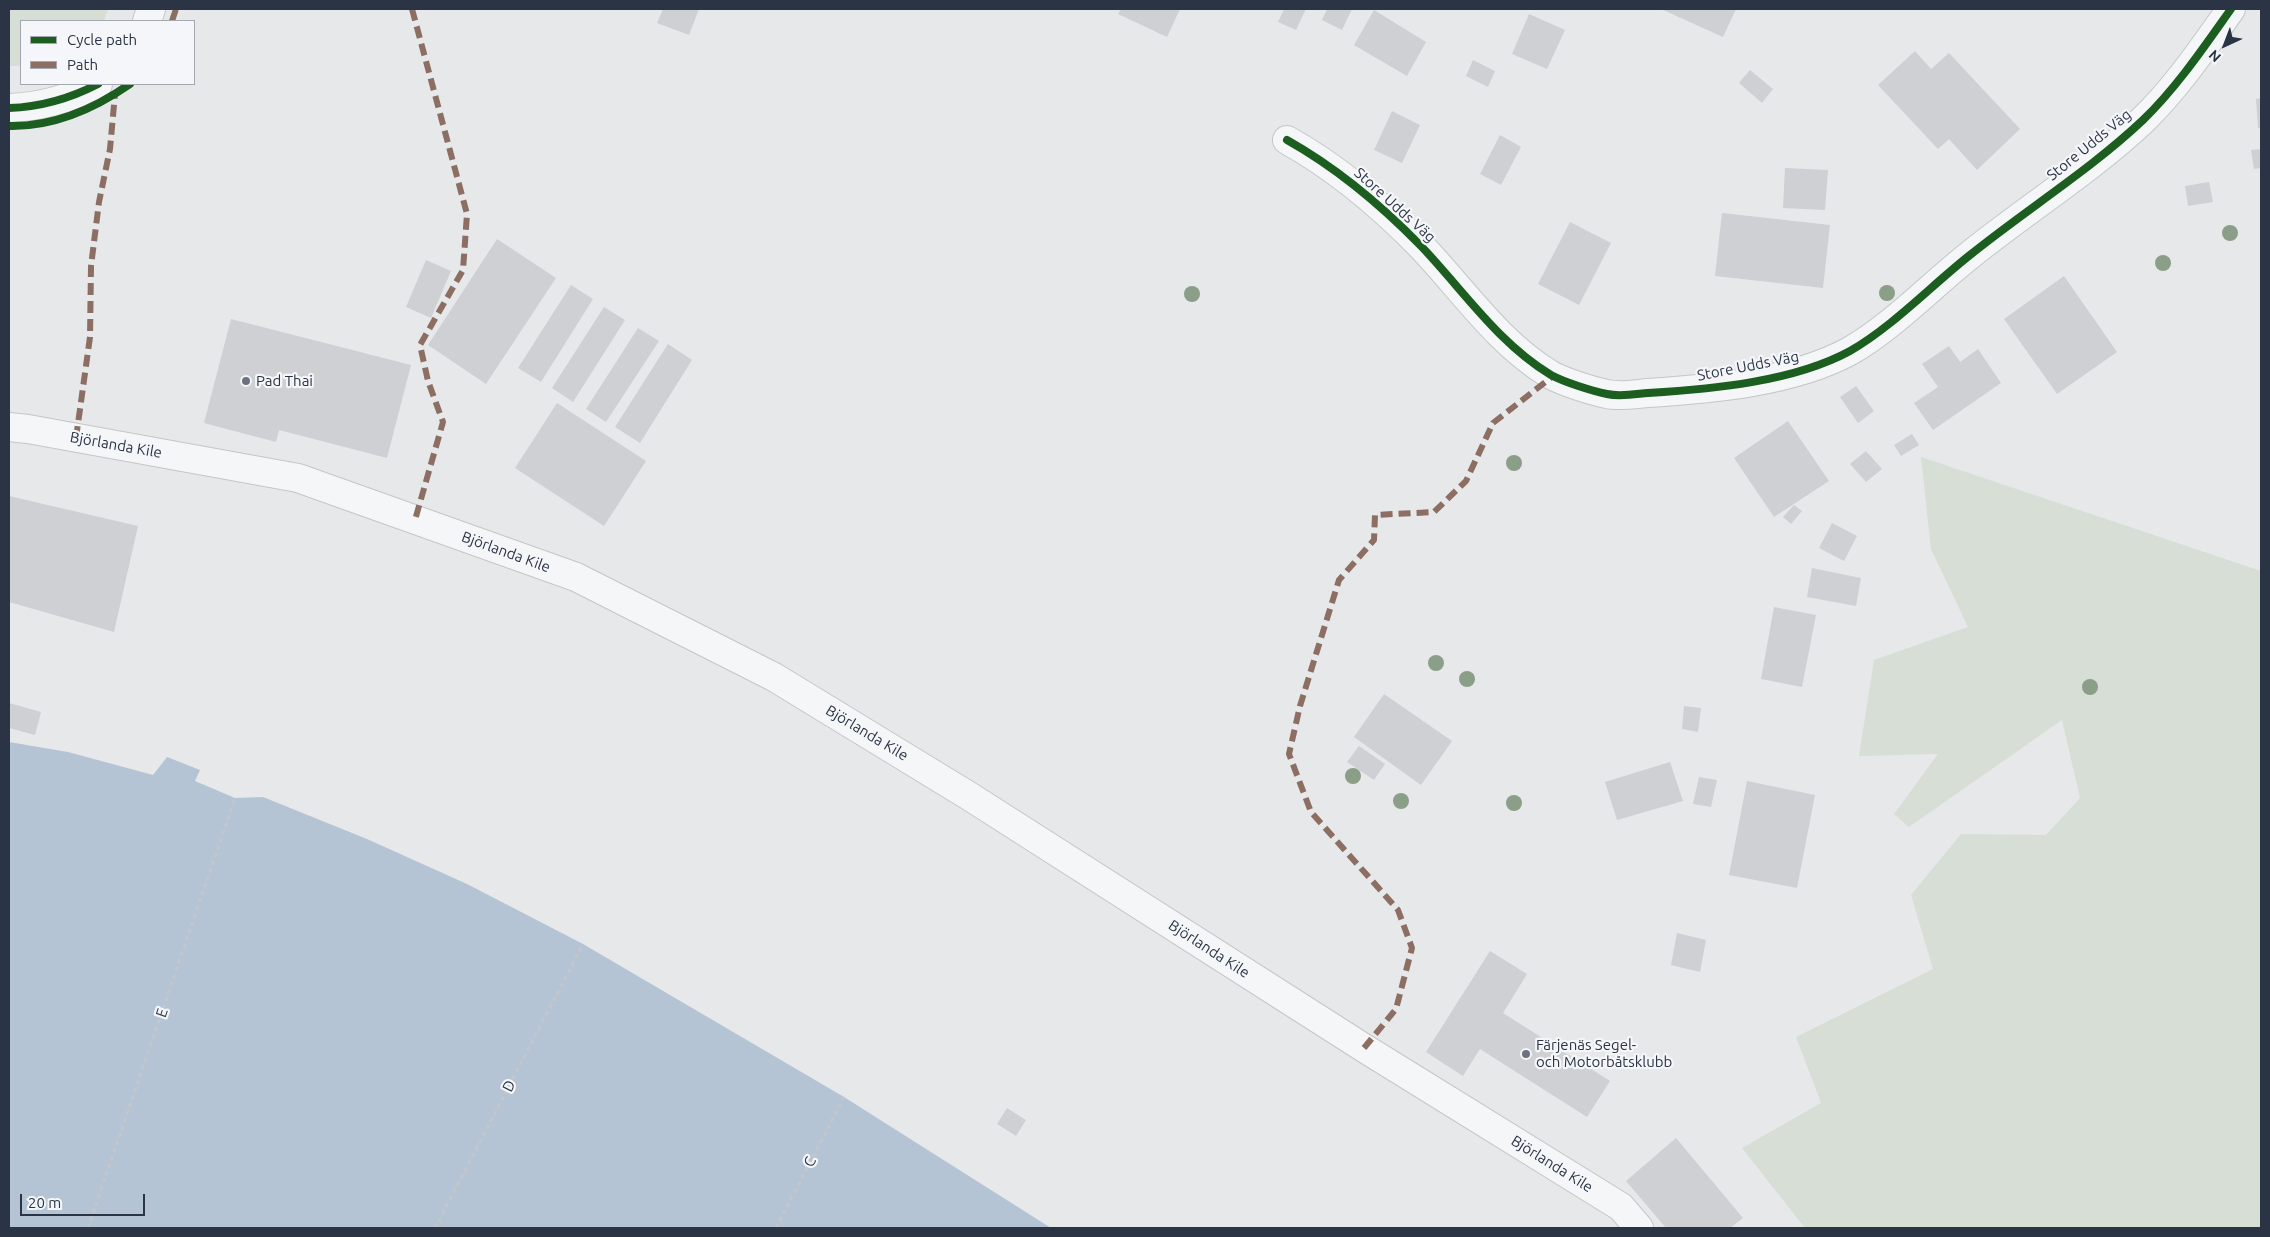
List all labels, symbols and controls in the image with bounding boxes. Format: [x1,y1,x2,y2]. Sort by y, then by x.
legend [20,20,195,85]
north arrow [2200,20,2250,70]
text: Cycle path [67,31,137,48]
text: N [2205,47,2224,65]
text: Path [67,56,98,73]
street label: Store Udds Väg [2043,106,2135,184]
street label: Store Udds Väg [1351,164,1439,246]
street label: Store Udds Väg [1696,347,1800,385]
place label: Pad Thai [256,372,313,390]
marker: Pad Thai [240,375,252,387]
street label: Björlanda Kile [69,428,163,462]
street label: Björlanda Kile [459,528,553,576]
street label: Björlanda Kile [822,701,912,765]
street label: Björlanda Kile [1165,916,1253,982]
street label: E [152,1006,172,1020]
place label: Färjenäs Segel- och Motorbåtsklubb [1536,1036,1672,1071]
marker: Färjenäs Segel- och Motorbåtsklubb [1520,1048,1532,1060]
street label: D [499,1077,519,1095]
street label: Björlanda Kile [1508,1132,1596,1196]
street label: C [800,1154,820,1170]
scale bar [22,1184,148,1216]
text: 20 m [28,1194,61,1211]

